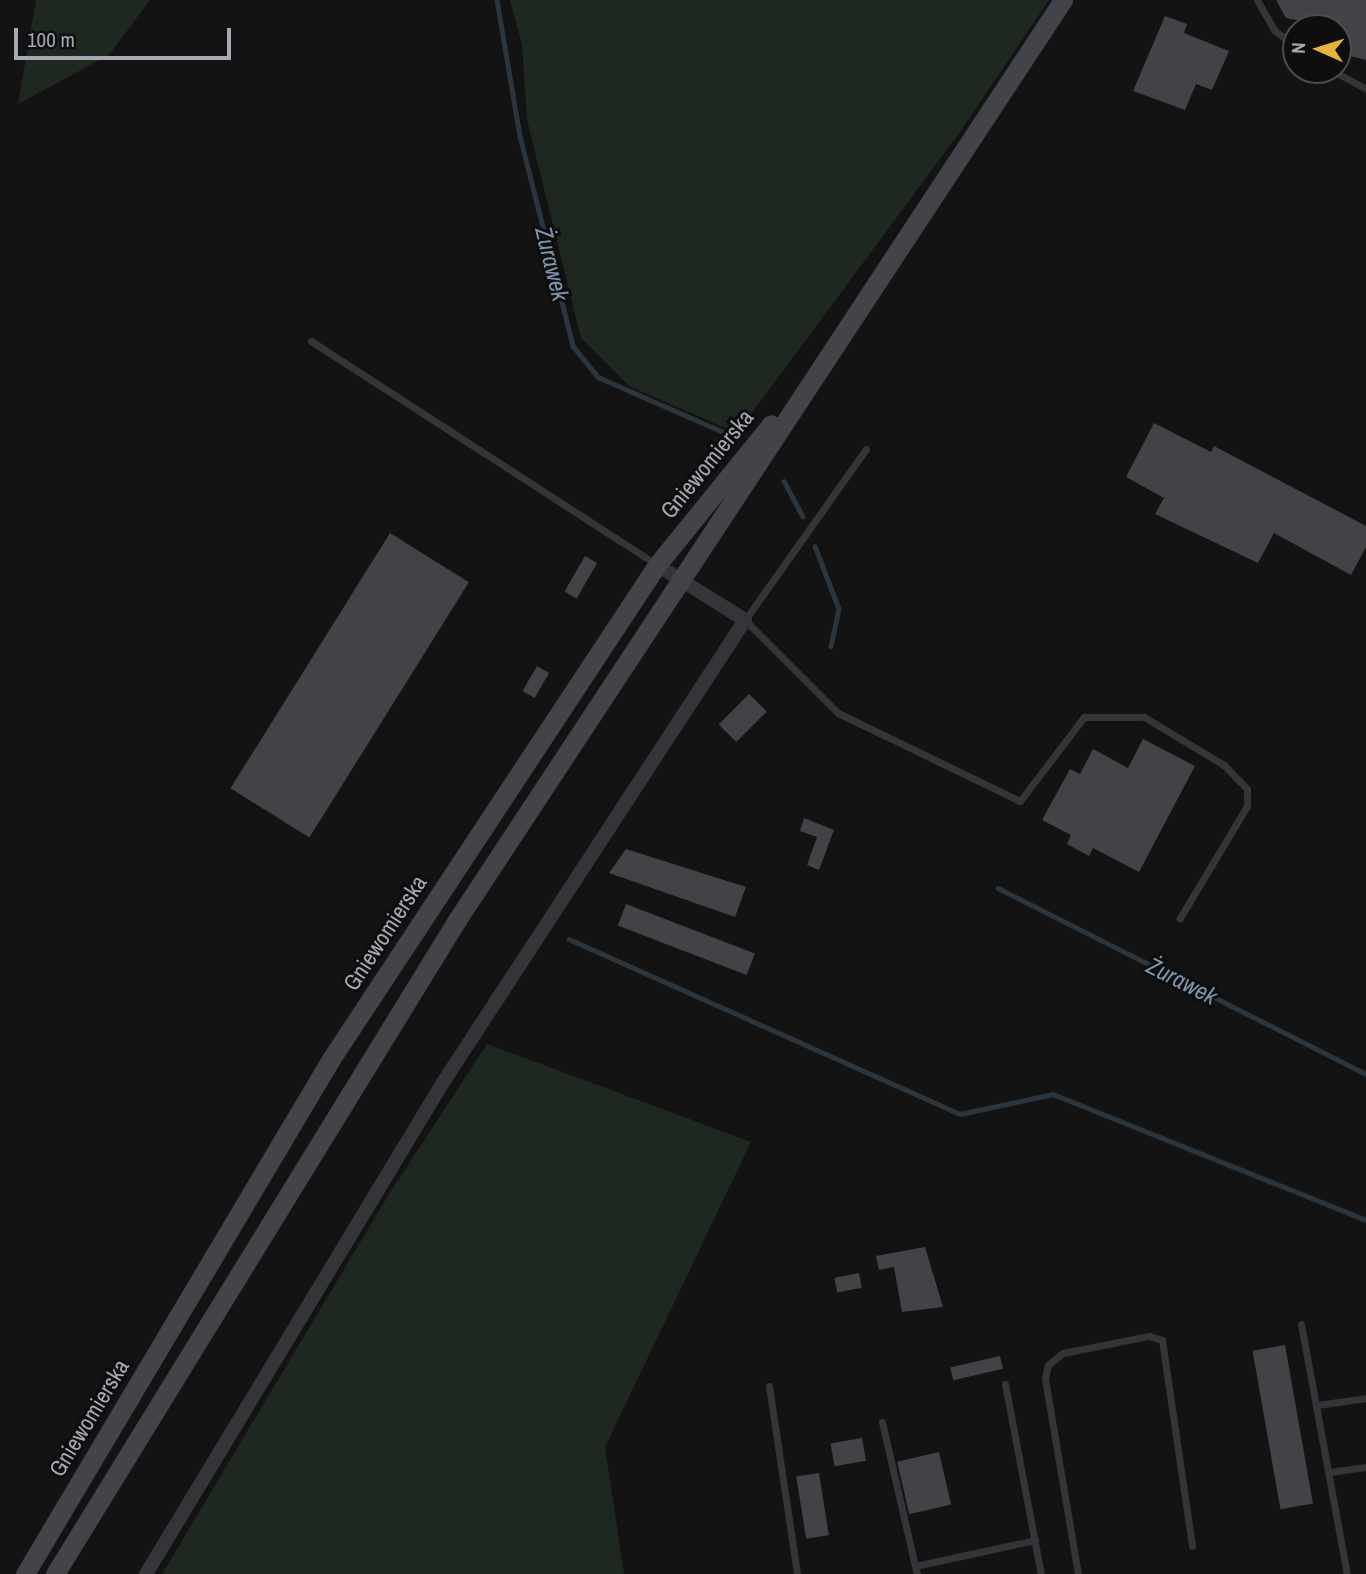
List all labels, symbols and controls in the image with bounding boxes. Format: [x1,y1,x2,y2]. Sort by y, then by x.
scale bar [18,14,234,58]
north arrow [1282,14,1352,84]
text: 100 m [27,25,75,54]
text: N [1285,42,1311,54]
water label: Żurawek [529,224,575,304]
street label: Gniewomierska [655,404,759,524]
street label: Gniewomierska [337,870,433,996]
water label: Żurawek [1142,951,1222,1011]
street label: Gniewomierska [43,1354,135,1482]

